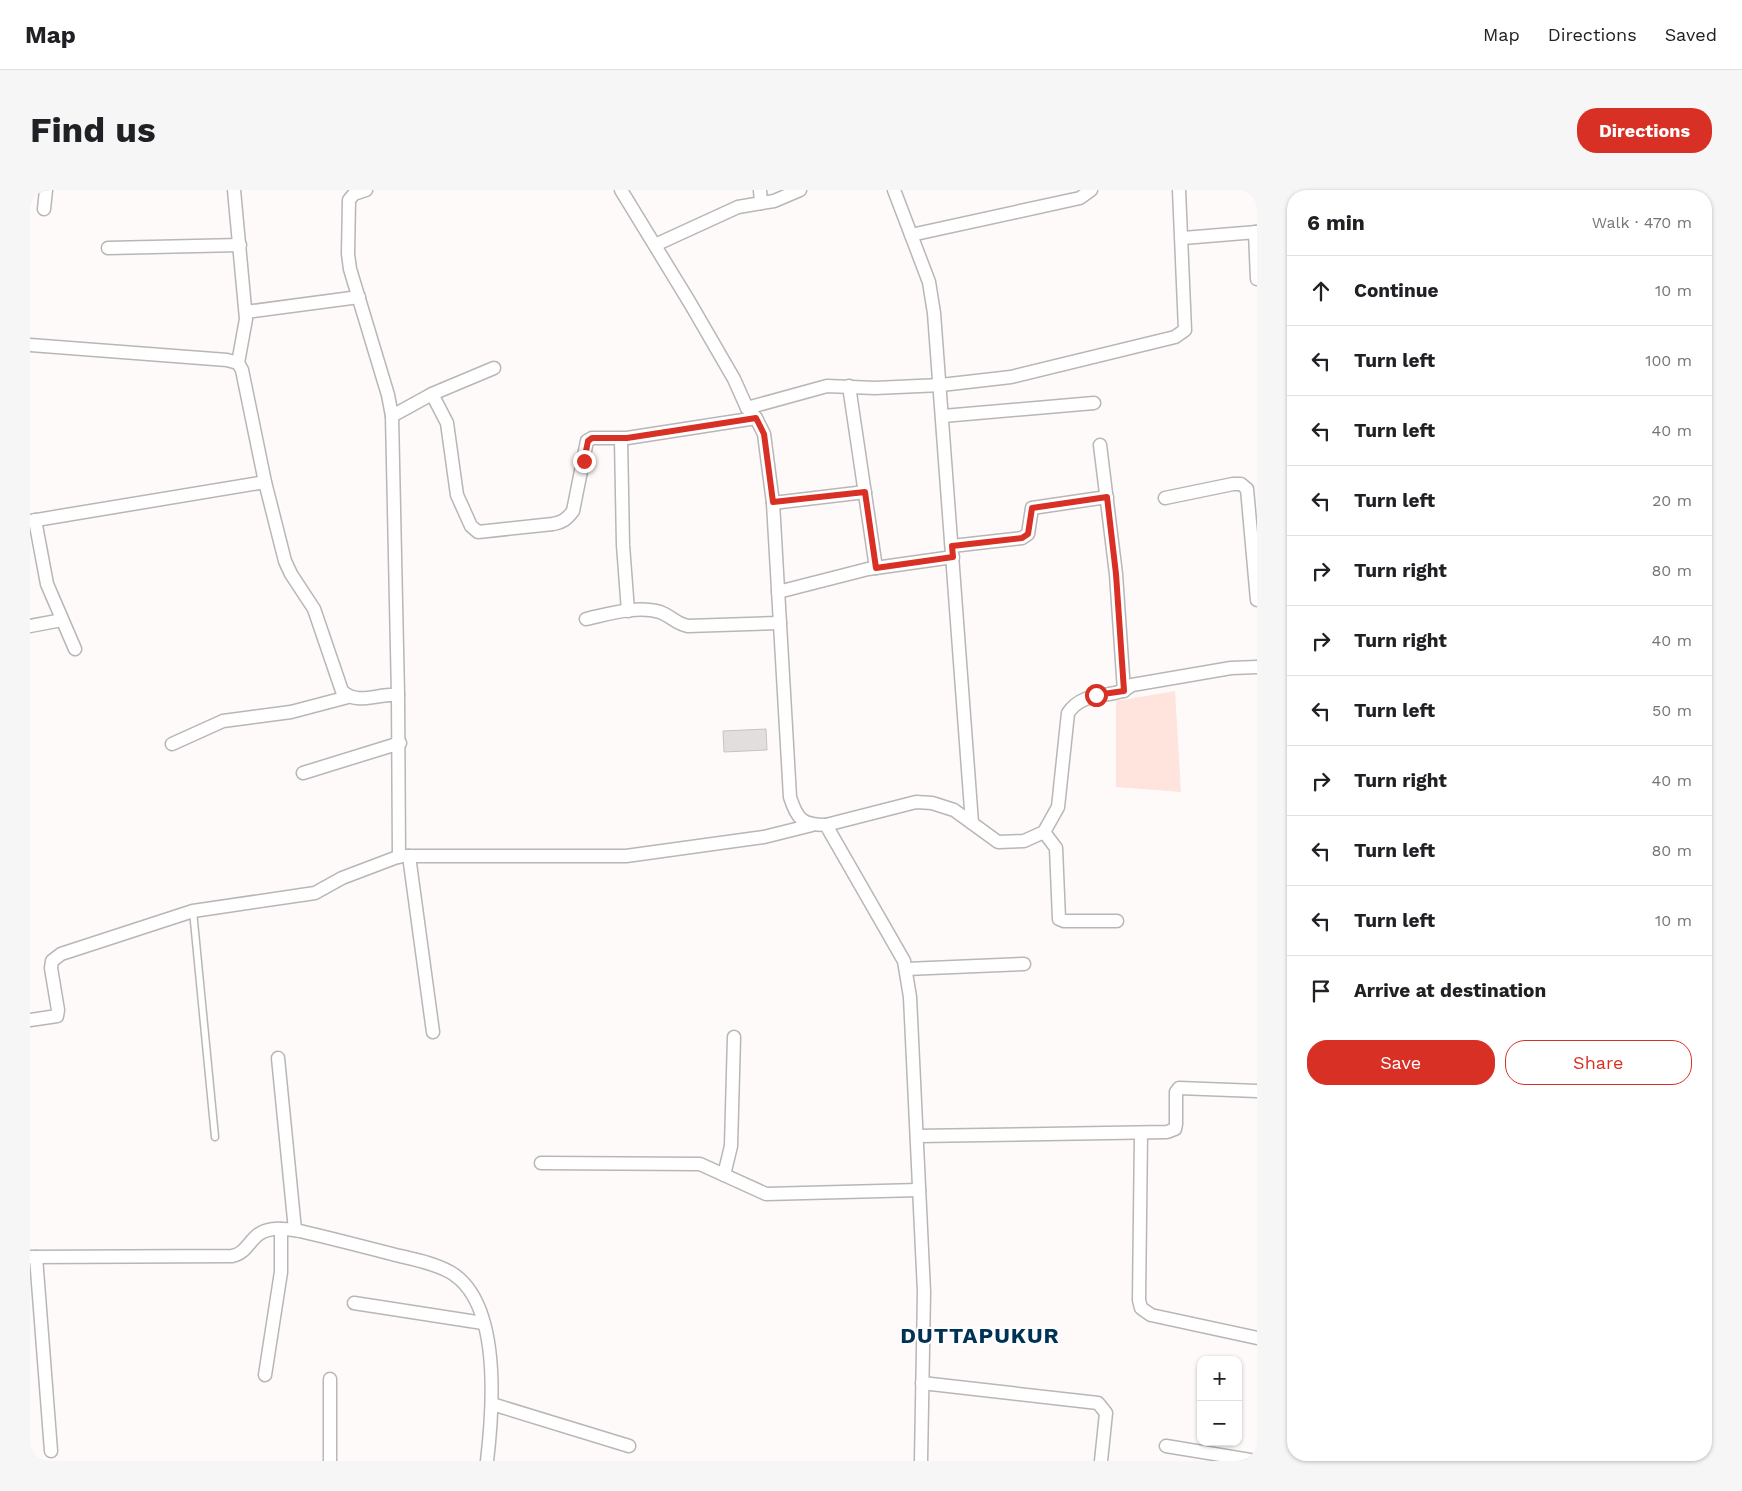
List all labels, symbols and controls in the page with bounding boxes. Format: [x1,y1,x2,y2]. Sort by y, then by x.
text: Map [25,21,76,49]
text: Map [1483,24,1520,45]
text: Directions [1548,24,1637,45]
text: Saved [1665,24,1717,45]
button: Directions [1577,108,1712,153]
text: Find us [30,109,156,151]
text: 6 min [1307,210,1365,235]
text: Walk · 470 m [1592,213,1692,232]
icon: ahead [1307,277,1335,305]
text: Continue [1354,279,1438,302]
text: 10 m [1655,281,1692,300]
icon: left [1307,347,1335,375]
text: Turn left [1354,349,1435,372]
text: 100 m [1645,351,1692,370]
icon: left [1307,417,1335,445]
text: Turn left [1354,419,1435,442]
text: 40 m [1652,421,1692,440]
route end [573,450,596,473]
icon: left [1307,487,1335,515]
text: Turn left [1354,489,1435,512]
text: 20 m [1652,491,1692,510]
icon: right [1307,557,1335,585]
text: Turn right [1354,559,1447,582]
text: 80 m [1651,561,1692,580]
icon: right [1307,627,1335,655]
text: Turn right [1354,629,1447,652]
text: 40 m [1652,631,1692,650]
route start [1085,684,1108,707]
icon: left [1307,697,1335,725]
text: Turn left [1354,699,1435,722]
text: 50 m [1652,701,1692,720]
icon: right [1307,767,1335,795]
text: Turn right [1354,769,1447,792]
text: 40 m [1652,771,1692,790]
icon: left [1307,837,1335,865]
text: Turn left [1354,839,1435,862]
text: 80 m [1651,841,1692,860]
icon: left [1307,907,1335,935]
text: Turn left [1354,909,1435,932]
text: 10 m [1655,911,1692,930]
icon: arrive [1307,977,1335,1005]
text: Arrive at destination [1354,979,1546,1002]
button: Save [1307,1040,1495,1085]
button: Share [1505,1040,1692,1085]
district label: DUTTAPUKUR [900,1323,1060,1348]
map controls [1197,1356,1242,1446]
button: + [1197,1356,1242,1401]
button: − [1197,1401,1242,1446]

